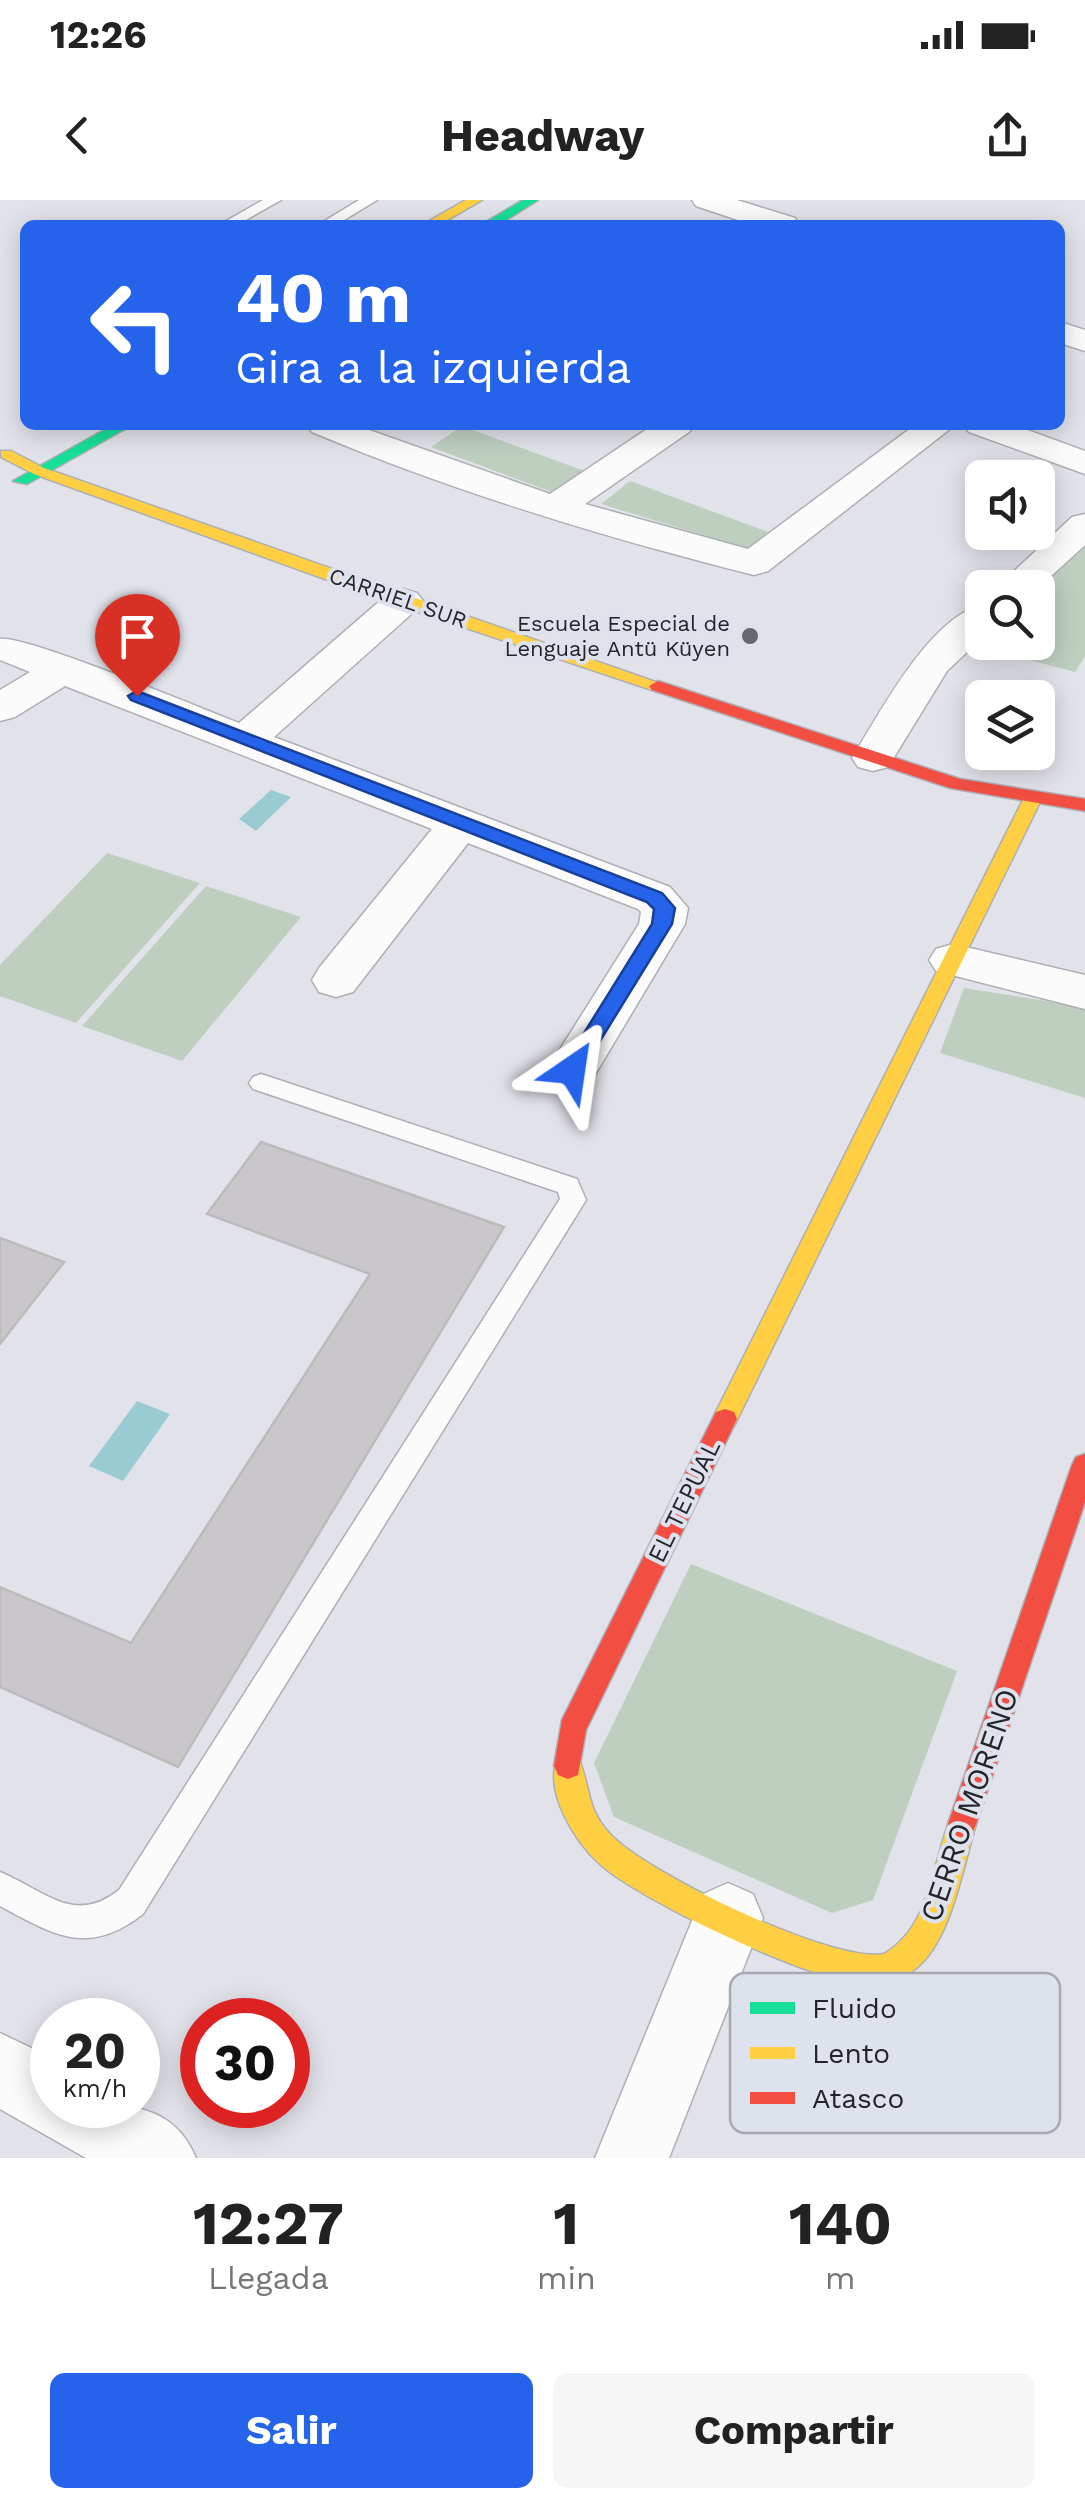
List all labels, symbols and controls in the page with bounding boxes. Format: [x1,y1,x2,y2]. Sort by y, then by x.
text: 12:26 [50,13,147,57]
icon: back [50,108,105,163]
icon: share [980,108,1035,163]
text: Headway [441,109,644,162]
text: 40 m [235,257,411,339]
icon: left [70,260,200,390]
text: Gira a la izquierda [235,341,631,394]
map controls [965,460,1055,770]
button: sound [965,460,1055,550]
street label: CARRIEL SUR [326,563,470,633]
button: search [965,570,1055,660]
pin [95,594,180,697]
icon: arrive [110,609,165,664]
place label: Escuela Especial de Lenguaje Antü Küyen [505,611,730,661]
marker: Escuela Especial de Lenguaje Antü Küyen [739,625,761,647]
button: layers [965,680,1055,770]
position arrow [520,1018,624,1122]
street label: EL TEPUAL [642,1435,726,1567]
street label: CERRO MORENO [913,1684,1025,1926]
legend [730,1973,1060,2133]
text: Fluido [812,1992,897,2025]
speed limit sign: 30 [180,1998,310,2128]
text: 20 [64,2021,126,2080]
text: Lento [812,2037,890,2070]
text: km/h [63,2074,127,2103]
text: Atasco [812,2082,904,2115]
text: 12:27 [193,2188,344,2259]
text: 1 [553,2188,579,2259]
text: 140 [789,2188,892,2259]
text: Llegada [208,2259,329,2297]
text: min [537,2259,596,2297]
text: m [825,2259,856,2297]
button: Salir [50,2373,533,2488]
button: Compartir [553,2373,1035,2488]

